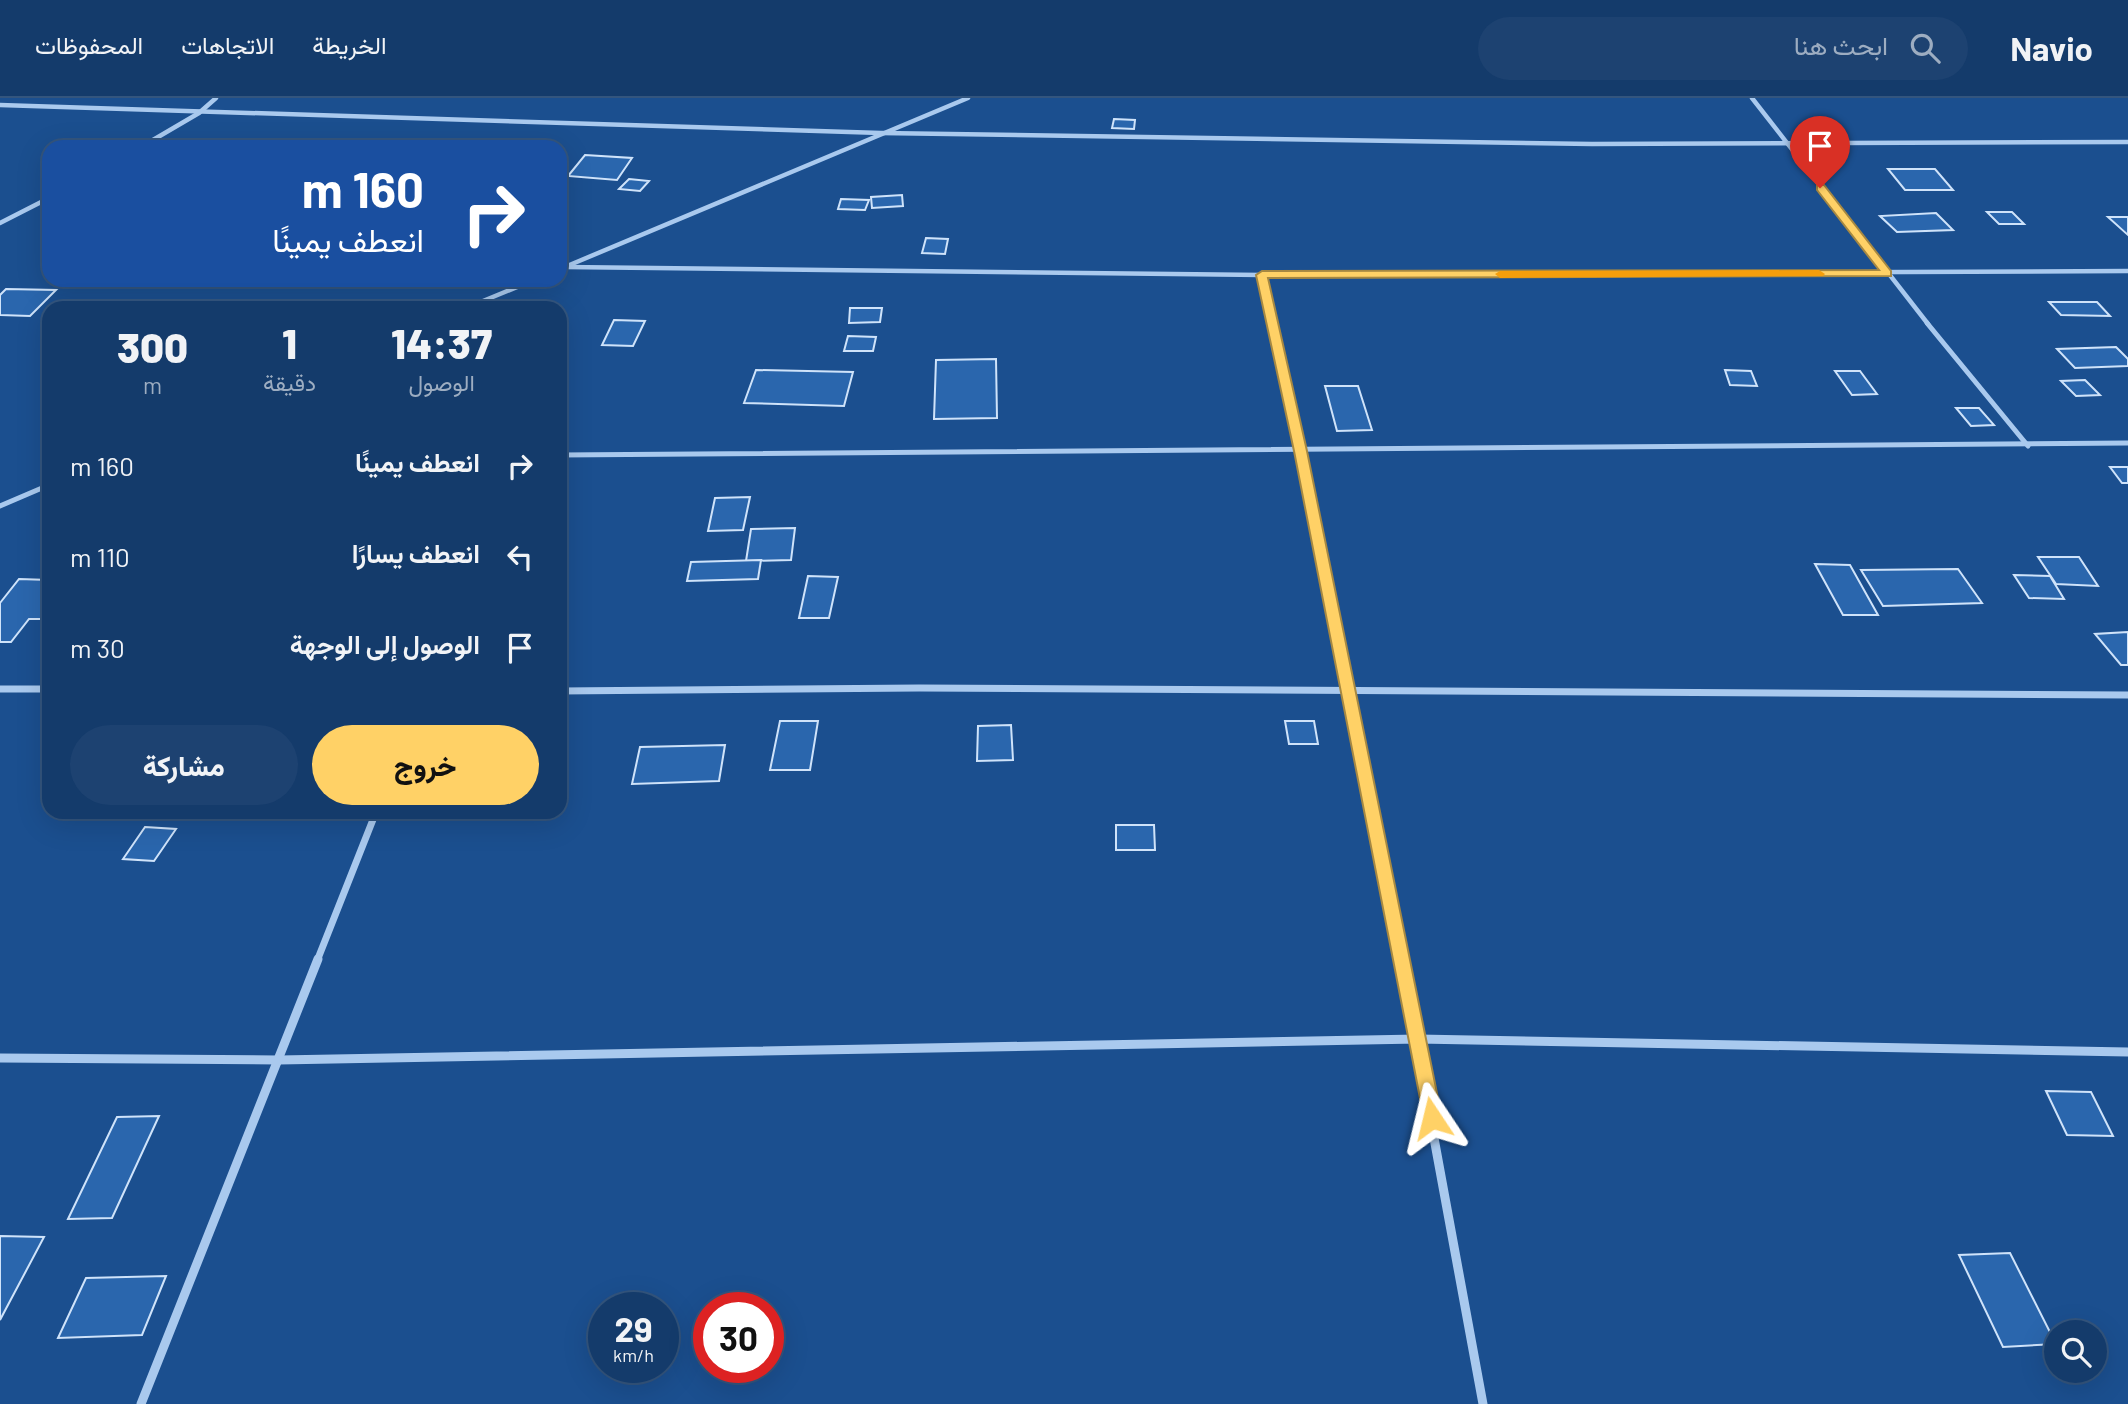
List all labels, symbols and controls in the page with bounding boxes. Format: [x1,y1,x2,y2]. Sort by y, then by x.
search box [1478,17,1968,80]
text: Navio [2010,28,2093,68]
text: ابحث هنا [1794,29,1888,60]
icon: search [1906,29,1944,67]
text: المحفوظات [35,30,143,59]
text: الاتجاهات [181,30,274,59]
text: الخريطة [312,30,387,59]
pin [1790,116,1850,188]
icon: arrive [1801,127,1839,165]
text: 160 m [302,159,424,218]
icon: right [448,168,539,259]
text: انعطف يمينًا [272,220,424,258]
text: 1 [282,317,297,367]
text: 14:37 [391,317,492,367]
text: 300 [117,321,188,371]
text: دقيقة [263,368,316,396]
text: الوصول [408,368,475,396]
text: m [143,371,162,399]
text: انعطف يمينًا [355,446,480,477]
icon: right [501,447,539,485]
text: 160 m [70,450,134,481]
text: انعطف يسارًا [352,537,480,568]
icon: left [501,538,539,576]
text: 110 m [70,541,130,572]
text: الوصول إلى الوجهة [290,628,480,659]
icon: arrive [501,629,539,667]
text: 30 m [70,632,125,663]
button: مشاركة [70,725,298,805]
button: خروج [312,725,539,805]
position arrow [1395,1081,1469,1155]
speed limit sign: 30 [693,1292,784,1383]
text: 29 [614,1307,653,1349]
map controls [2044,1320,2107,1383]
button: search [2044,1320,2107,1383]
text: km/h [613,1344,654,1366]

